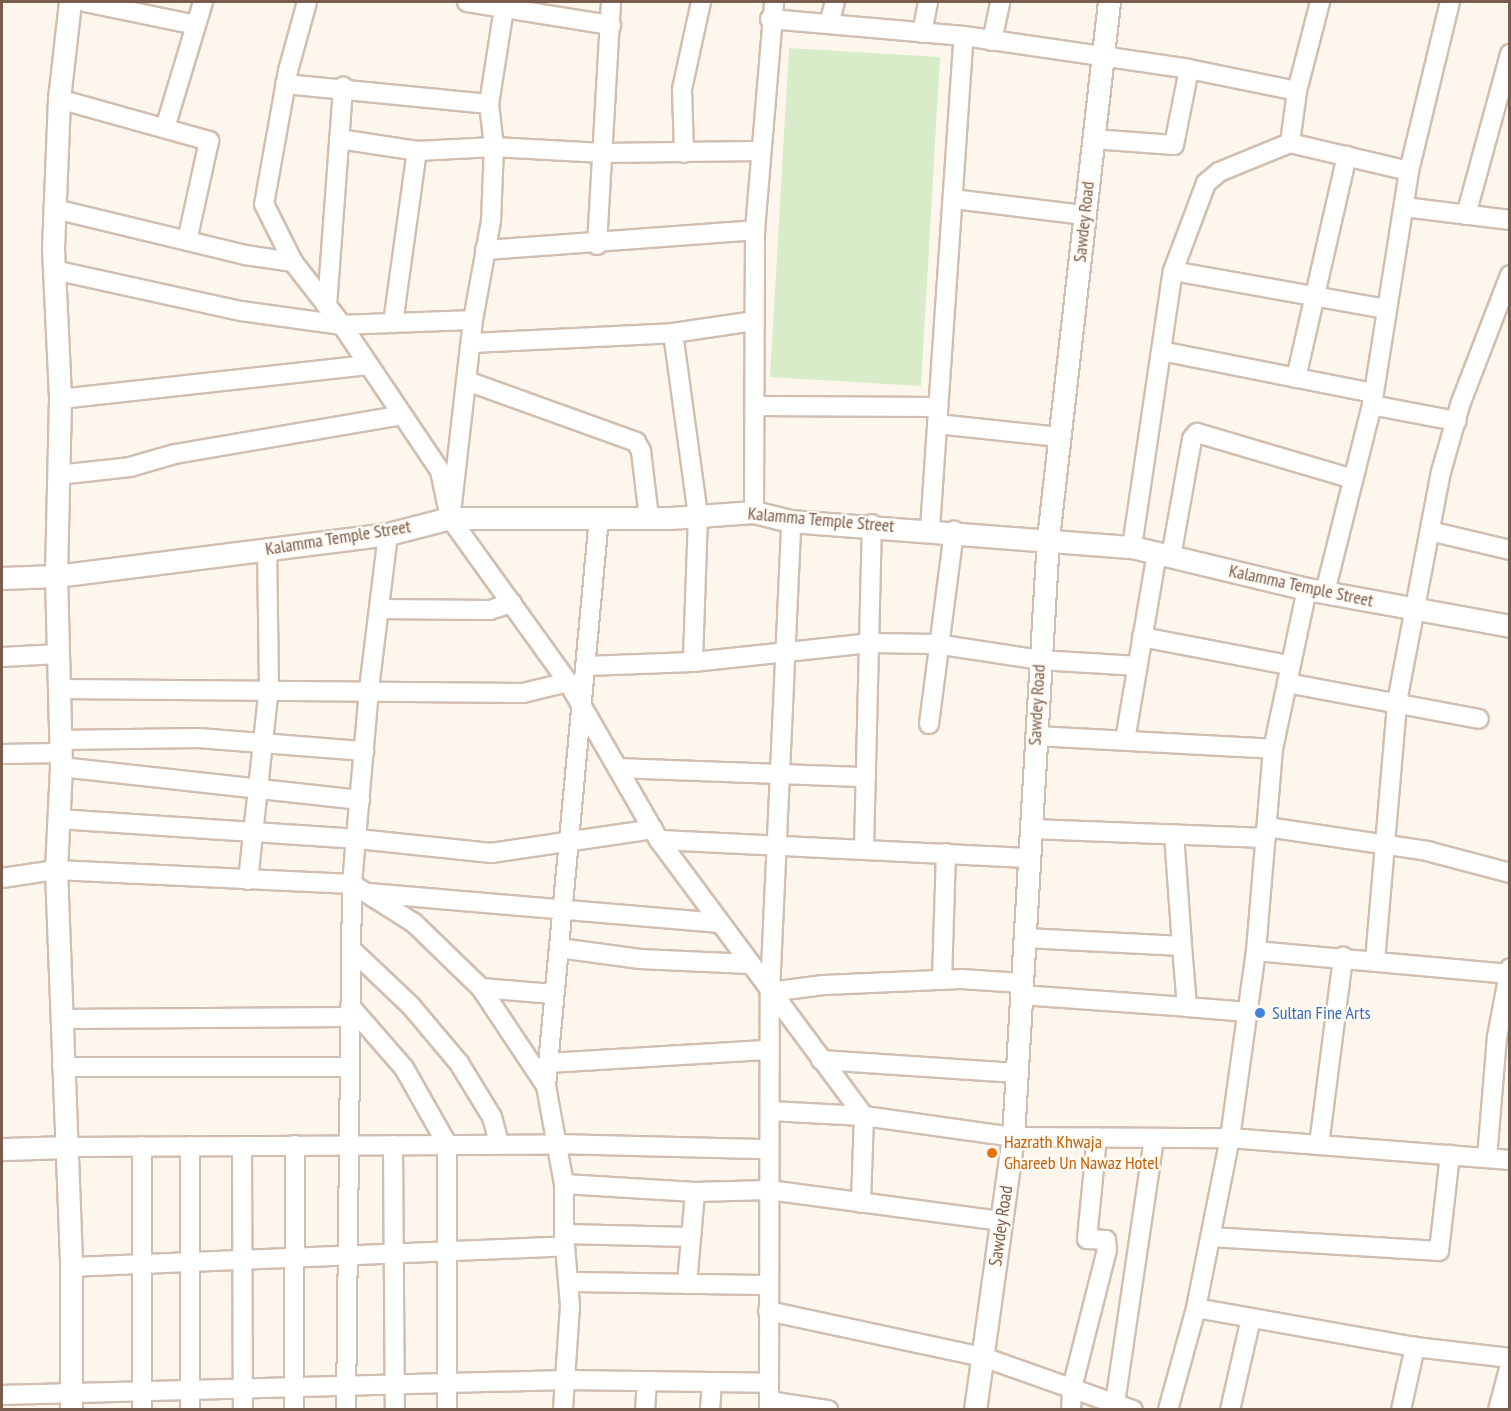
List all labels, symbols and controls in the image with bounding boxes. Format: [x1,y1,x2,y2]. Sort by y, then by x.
street label: Sawdey Road [1069,180,1099,264]
street label: Kalamma Temple Street [747,503,895,537]
street label: Kalamma Temple Street [264,516,412,560]
street label: Kalamma Temple Street [1227,560,1375,612]
street label: Sawdey Road [1024,664,1050,746]
place label: Sultan Fine Arts [1272,1002,1371,1024]
marker: Sultan Fine Arts [1253,1006,1267,1020]
place label: Hazrath Khwaja Ghareeb Un Nawaz Hotel [1004,1132,1159,1174]
marker: Hazrath Khwaja Ghareeb Un Nawaz Hotel [985,1146,999,1160]
street label: Sawdey Road [985,1184,1017,1268]

